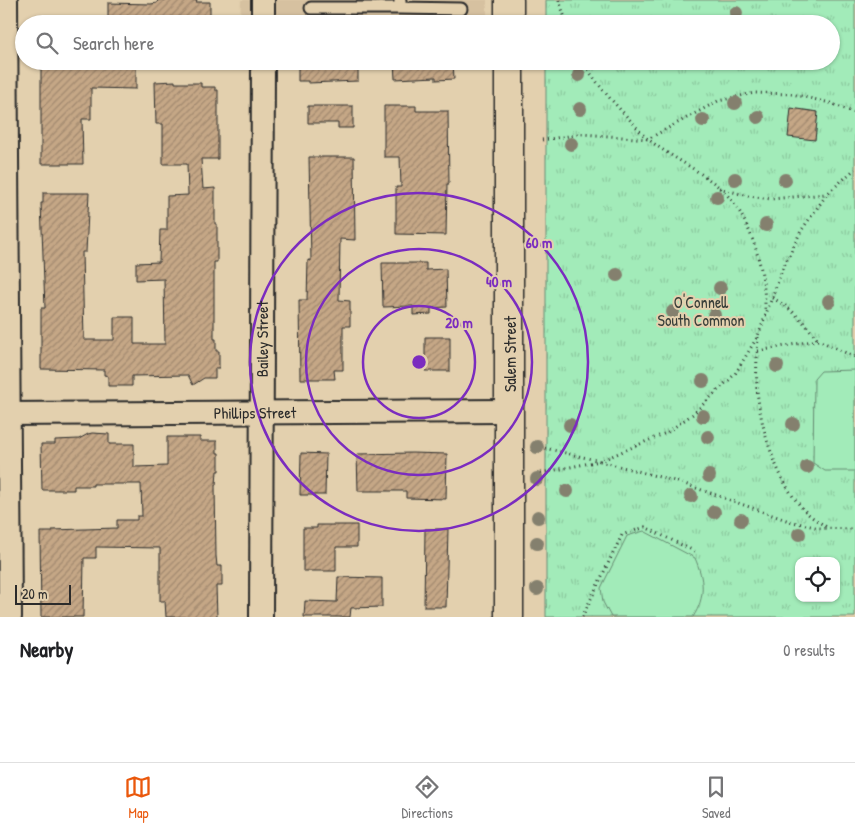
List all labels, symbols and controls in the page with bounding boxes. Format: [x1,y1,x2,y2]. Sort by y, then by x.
search box [15,15,840,70]
icon: search [33,29,61,57]
text: Search here [73,30,154,56]
text: 60 m [526,232,552,253]
text: 40 m [486,271,512,292]
park label: O'Connell South Common [658,291,744,331]
street label: Bailey Street [251,300,273,377]
text: 20 m [445,312,473,333]
street label: Salem Street [499,315,521,392]
centre of rings [410,353,428,371]
street label: Phillips Street [214,401,297,424]
map controls [795,557,840,602]
button: locate [795,557,840,602]
scale bar [15,582,71,605]
text: 20 m [22,584,48,603]
text: Nearby [20,635,73,664]
text: 0 results [783,639,835,661]
tab: Map [124,773,152,822]
tab: Directions [401,773,453,822]
tab: Saved [702,773,731,822]

